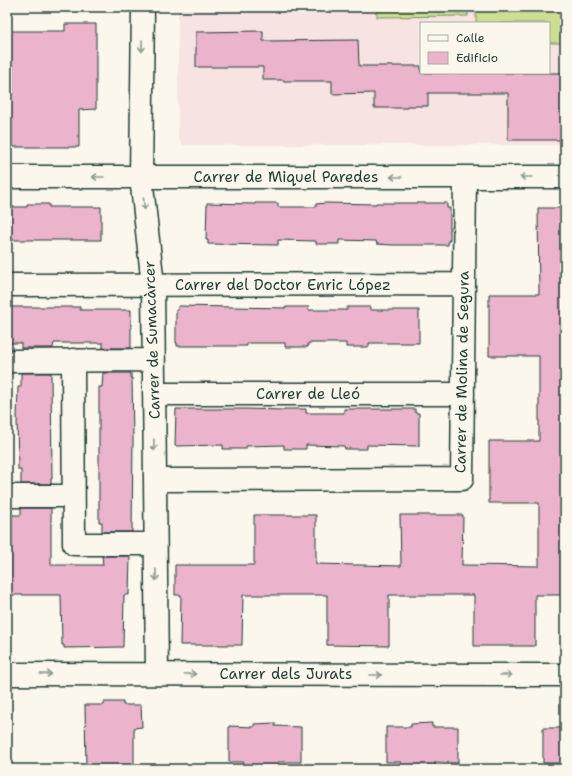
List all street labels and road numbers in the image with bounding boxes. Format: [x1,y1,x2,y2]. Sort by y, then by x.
street label: Carrer de Miquel Paredes [194,167,378,187]
street label: Carrer de Sumacàrcer [139,261,165,419]
street label: Carrer de Molina de Segura [450,270,474,473]
street label: Carrer del Doctor Enric López [175,275,391,295]
street label: Carrer de Lleó [256,384,360,404]
street label: Carrer dels Jurats [220,664,352,684]

